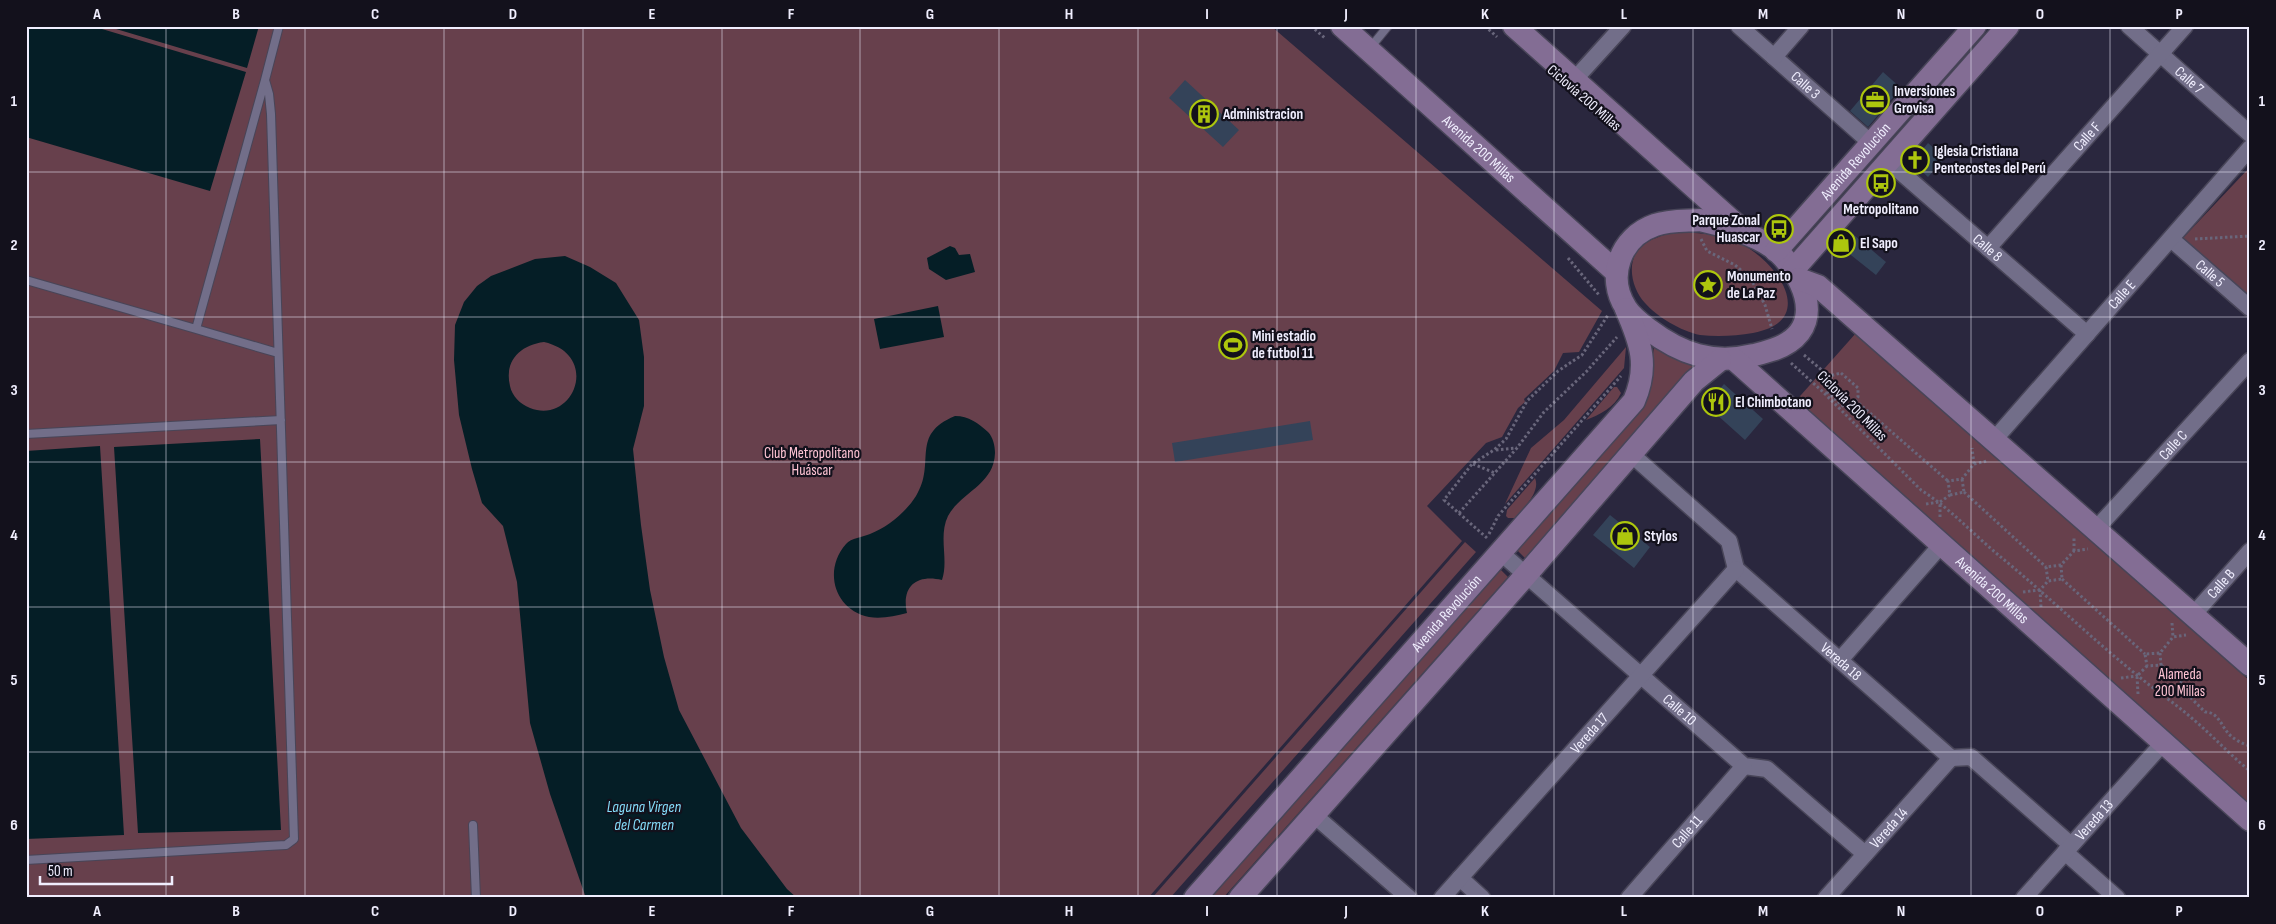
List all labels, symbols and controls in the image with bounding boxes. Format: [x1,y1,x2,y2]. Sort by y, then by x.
text: A [92,5,101,24]
text: B [232,5,240,24]
text: C [371,5,379,24]
text: D [509,5,517,24]
text: E [649,5,656,24]
text: F [788,5,795,24]
text: G [926,5,934,24]
text: H [1065,5,1073,24]
text: I [1205,5,1209,24]
text: J [1343,5,1348,24]
text: K [1481,5,1489,24]
text: L [1621,5,1628,24]
text: M [1758,5,1768,24]
text: N [1897,5,1905,24]
text: O [2036,5,2044,24]
text: P [2175,5,2183,24]
street label: Ciclovía 200 Millas [1543,61,1625,135]
street label: Calle 7 [2171,62,2208,98]
street label: Calle 3 [1787,67,1824,103]
place label: Inversiones Grovisa [1894,82,1955,118]
office icon: Inversiones Grovisa [1860,85,1890,115]
text: 1 [11,92,18,111]
text: 1 [2259,92,2266,111]
building icon: Administracion [1189,99,1219,129]
place label: Administracion [1222,105,1303,124]
street label: Avenida 200 Millas [1438,110,1520,187]
street label: Calle F [2069,118,2105,155]
street label: Avenida Revolución [1816,119,1895,204]
place label: Iglesia Cristiana Pentecostes del Perú [1934,142,2046,178]
church icon: Iglesia Cristiana Pentecostes del Perú [1900,145,1930,175]
bus stop icon: Metropolitano [1866,168,1896,198]
place label: Metropolitano [1843,200,1919,219]
place label: Parque Zonal Huascar [1692,211,1760,247]
bus stop icon: Parque Zonal Huascar [1764,214,1794,244]
shop icon: El Sapo [1826,228,1856,258]
street label: Calle 8 [1969,229,2006,266]
place label: El Sapo [1860,234,1898,253]
text: 2 [10,236,18,255]
text: 2 [2258,236,2266,255]
street label: Calle 5 [2192,255,2229,291]
place label: Monumento de La Paz [1727,267,1791,303]
place icon: Monumento de La Paz [1693,270,1723,300]
street label: Calle E [2104,276,2140,313]
place label: Mini estadio de futbol 11 [1252,327,1316,363]
sports icon: Mini estadio de futbol 11 [1218,330,1248,360]
street label: Ciclovía 200 Millas [1813,367,1891,445]
text: 3 [10,381,18,400]
text: 3 [2258,381,2266,400]
restaurant icon: El Chimbotano [1701,387,1731,417]
place label: El Chimbotano [1735,393,1812,412]
street label: Calle C [2155,426,2192,464]
park label: Club Metropolitano Huáscar [764,444,860,480]
shop icon: Stylos [1610,521,1640,551]
text: 4 [10,526,18,545]
text: 4 [2258,526,2266,545]
place label: Stylos [1644,527,1678,546]
street label: Avenida 200 Millas [1951,551,2033,628]
street label: Calle B [2203,565,2239,602]
street label: Avenida Revolución [1407,571,1486,657]
street label: Vereda 18 [1817,638,1866,685]
park label: Alameda 200 Millas [2155,665,2205,701]
text: 5 [10,671,18,690]
text: 5 [2258,671,2266,690]
street label: Calle 10 [1659,690,1701,730]
street label: Vereda 17 [1566,709,1612,757]
street label: Vereda 13 [2071,795,2117,844]
water label: Laguna Virgen del Carmen [607,798,682,835]
street label: Vereda 14 [1865,803,1912,852]
street label: Calle 11 [1667,811,1707,852]
text: 6 [10,816,18,835]
text: 6 [2258,816,2266,835]
scale bar [40,854,172,886]
text: 50 m [48,862,73,881]
text: A [92,902,101,921]
text: B [232,902,240,921]
text: C [371,902,379,921]
text: D [509,902,517,921]
text: E [649,902,656,921]
text: F [788,902,795,921]
text: G [926,902,934,921]
text: H [1065,902,1073,921]
text: I [1205,902,1209,921]
text: J [1343,902,1348,921]
text: K [1481,902,1489,921]
text: L [1621,902,1628,921]
text: M [1758,902,1768,921]
text: N [1897,902,1905,921]
text: O [2036,902,2044,921]
text: P [2175,902,2183,921]

